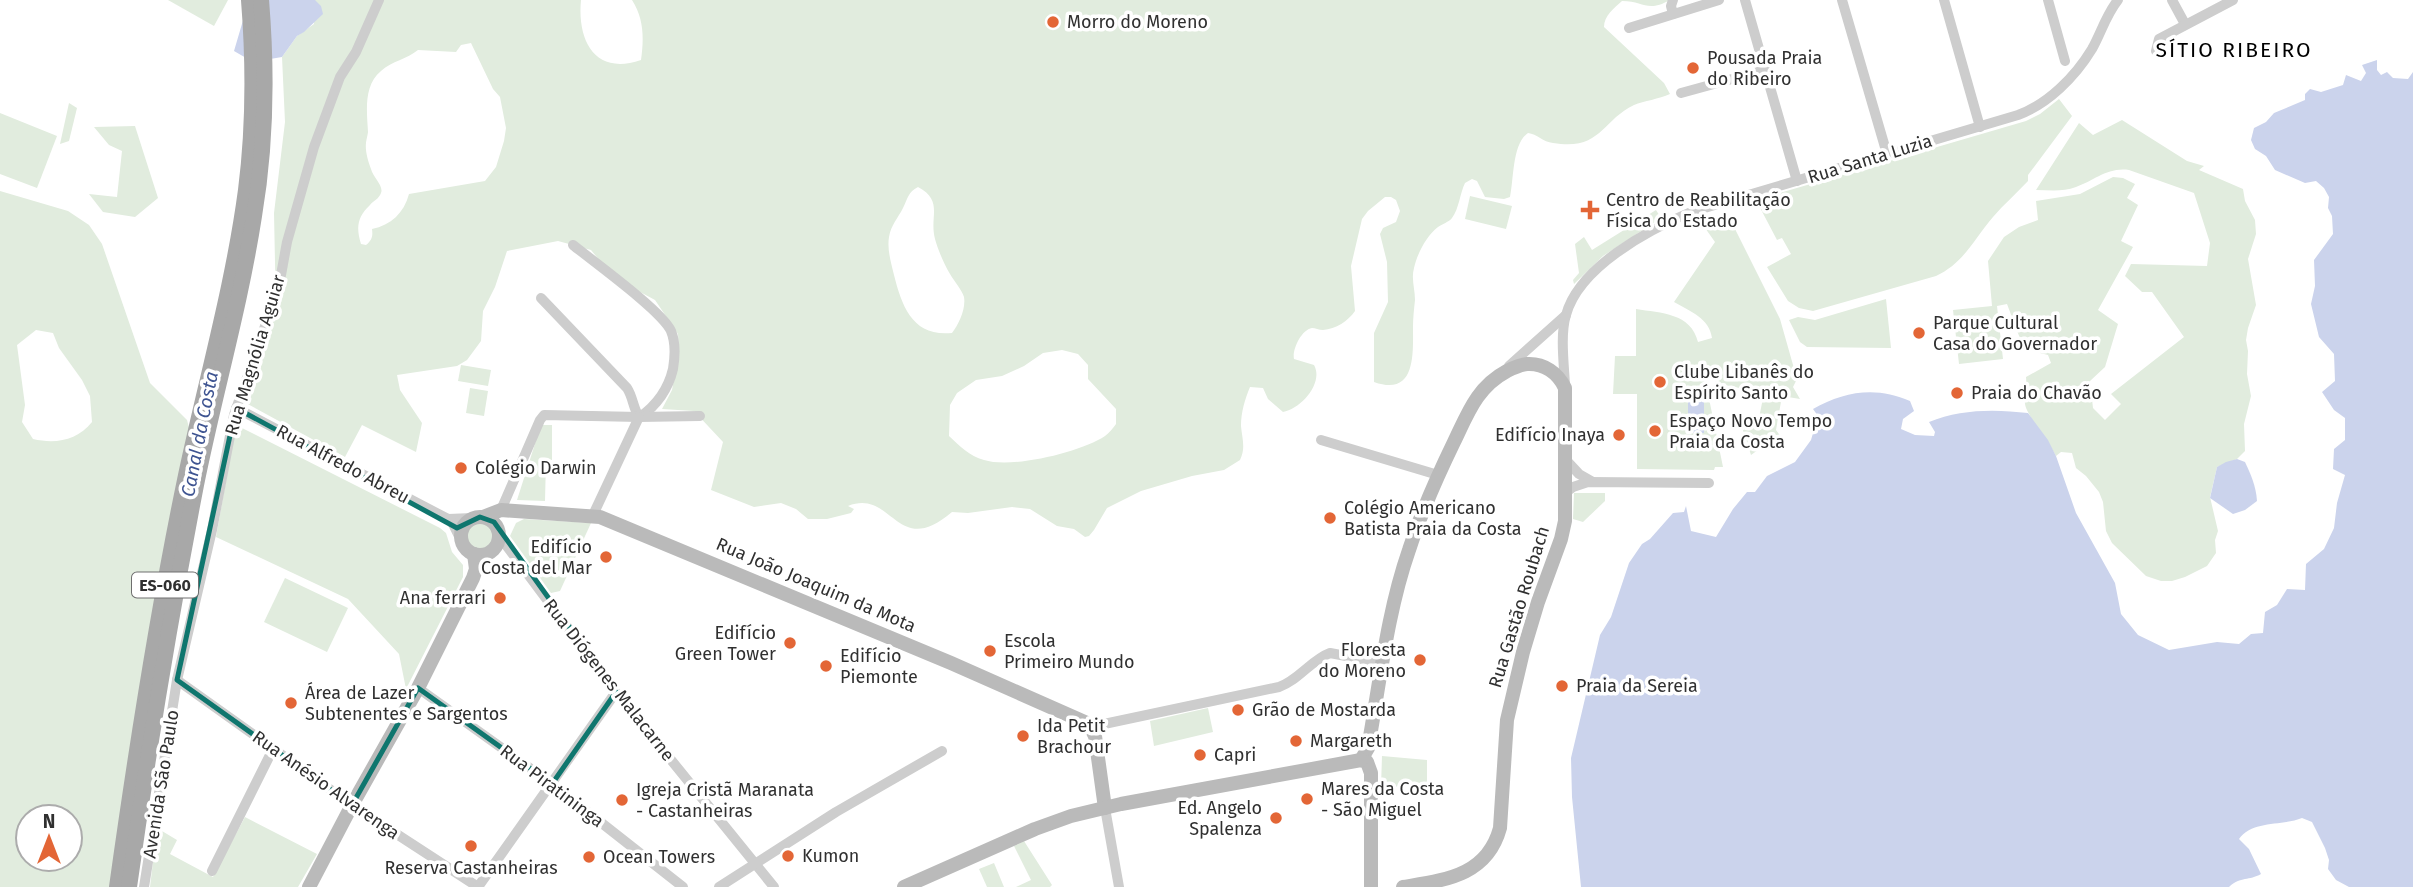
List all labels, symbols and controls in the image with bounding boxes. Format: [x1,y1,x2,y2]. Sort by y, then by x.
place label: Morro do Moreno [1067,11,1208,33]
marker: Morro do Moreno [1045,14,1061,30]
district label: SÍTIO RIBEIRO [2156,37,2312,63]
place label: Pousada Praia do Ribeiro [1707,47,1822,90]
marker: Pousada Praia do Ribeiro [1685,60,1701,76]
street label: Rua Santa Luzia [1805,130,1935,188]
place label: Centro de Reabilitação Física do Estado [1606,189,1791,232]
marker: Centro de Reabilitação Física do Estado [1580,200,1600,220]
street label: Rua Magnólia Aguiar [220,272,290,438]
place label: Parque Cultural Casa do Governador [1933,312,2097,355]
marker: Parque Cultural Casa do Governador [1911,325,1927,341]
place label: Clube Libanês do Espírito Santo [1674,361,1814,404]
water label: Canal da Costa [176,369,223,499]
marker: Clube Libanês do Espírito Santo [1652,374,1668,390]
place label: Praia do Chavão [1971,382,2102,404]
marker: Praia do Chavão [1949,385,1965,401]
place label: Espaço Novo Tempo Praia da Costa [1669,410,1832,453]
street label: Rua Alfredo Abreu [273,420,413,508]
marker: Espaço Novo Tempo Praia da Costa [1647,423,1663,439]
place label: Edifício Inaya [1495,424,1605,446]
marker: Edifício Inaya [1611,427,1627,443]
place label: Colégio Darwin [475,457,597,479]
marker: Colégio Darwin [453,460,469,476]
place label: Colégio Americano Batista Praia da Costa [1344,497,1522,540]
marker: Colégio Americano Batista Praia da Costa [1322,510,1338,526]
street label: Rua Gastão Roubach [1484,524,1554,690]
street label: Rua João Joaquim da Mota [713,533,919,637]
place label: Edifício Costa del Mar [481,536,592,579]
marker: Edifício Costa del Mar [598,549,614,565]
road number: ES-060 [132,572,198,598]
place label: Ana ferrari [400,587,486,609]
marker: Ana ferrari [492,590,508,606]
street label: Rua Diógenes Malacarne [539,595,679,765]
place label: Edifício Green Tower [675,622,776,665]
place label: Escola Primeiro Mundo [1004,630,1134,673]
marker: Edifício Green Tower [782,635,798,651]
place label: Floresta do Moreno [1318,639,1406,682]
marker: Escola Primeiro Mundo [982,643,998,659]
place label: Edifício Piemonte [840,645,918,688]
marker: Floresta do Moreno [1412,652,1428,668]
marker: Edifício Piemonte [818,658,834,674]
place label: Praia da Sereia [1576,675,1698,697]
marker: Praia da Sereia [1554,678,1570,694]
place label: Área de Lazer Subtenentes e Sargentos [305,681,508,725]
marker: Área de Lazer Subtenentes e Sargentos [283,695,299,711]
place label: Grão de Mostarda [1252,699,1396,721]
marker: Grão de Mostarda [1230,702,1246,718]
street label: Avenida São Paulo [138,708,184,860]
place label: Ida Petit Brachour [1037,715,1111,758]
street label: Rua Anésio Alvarenga [248,726,404,844]
marker: Ida Petit Brachour [1015,728,1031,744]
place label: Margareth [1310,730,1393,752]
marker: Margareth [1288,733,1304,749]
street label: Rua Piratininga [496,740,608,832]
place label: Capri [1214,744,1256,766]
marker: Capri [1192,747,1208,763]
place label: Mares da Costa - São Miguel [1321,778,1444,821]
place label: Igreja Cristã Maranata - Castanheiras [636,779,814,822]
marker: Mares da Costa - São Miguel [1299,791,1315,807]
marker: Igreja Cristã Maranata - Castanheiras [614,792,630,808]
place label: Ed. Angelo Spalenza [1177,797,1262,840]
north arrow [14,803,84,873]
text: N [43,810,55,833]
marker: Ed. Angelo Spalenza [1268,810,1284,826]
marker: Reserva Castanheiras [463,838,479,854]
place label: Kumon [802,845,859,867]
place label: Ocean Towers [603,846,715,868]
marker: Kumon [780,848,796,864]
marker: Ocean Towers [581,849,597,865]
place label: Reserva Castanheiras [384,857,558,879]

